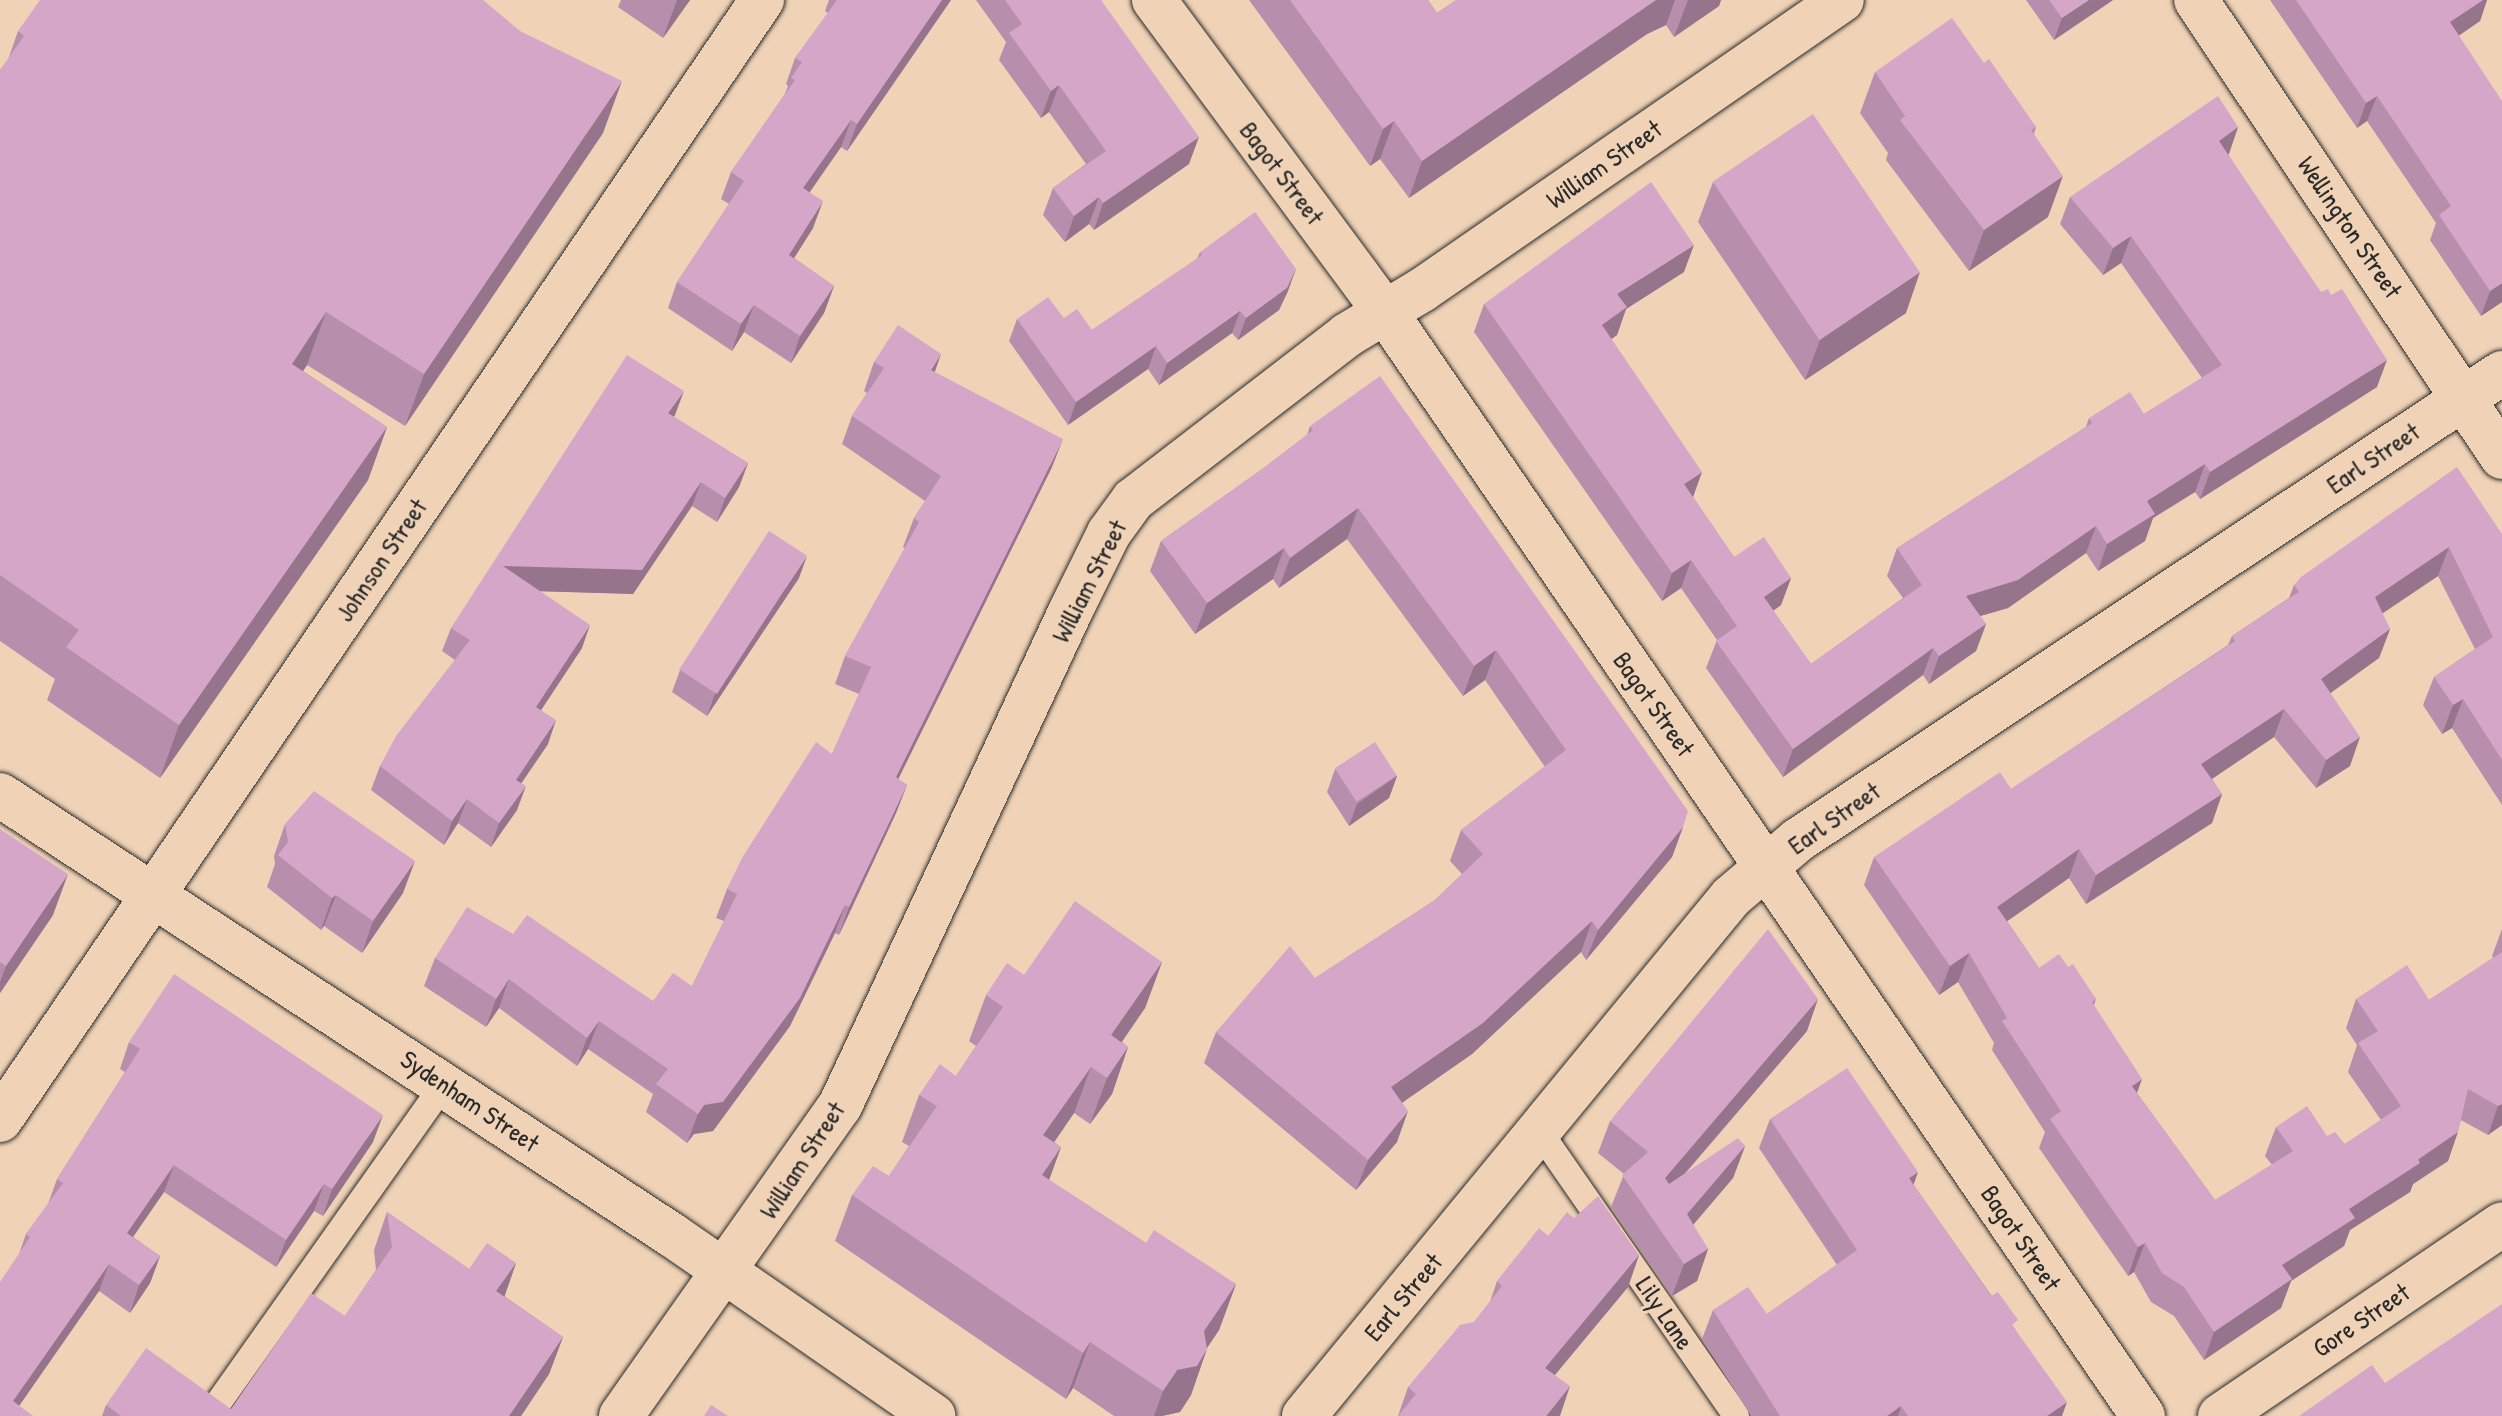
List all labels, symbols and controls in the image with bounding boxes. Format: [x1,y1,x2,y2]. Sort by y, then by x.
street label: William Street [1540,113,1668,215]
street label: Bagot Street [1233,115,1331,231]
street label: Wellington Street [2291,150,2409,304]
street label: Earl Street [2321,416,2425,500]
street label: Johnson Street [328,493,434,627]
street label: William Street [1045,515,1133,647]
street label: Bagot Street [1607,646,1701,762]
street label: Earl Street [1782,775,1886,861]
street label: Sydenham Street [395,1043,545,1159]
street label: William Street [753,1096,851,1224]
street label: Bagot Street [1974,1179,2068,1297]
street label: Earl Street [1357,1247,1449,1347]
street label: Lily Lane [1629,1271,1701,1355]
street label: Gore Street [2307,1276,2415,1364]

